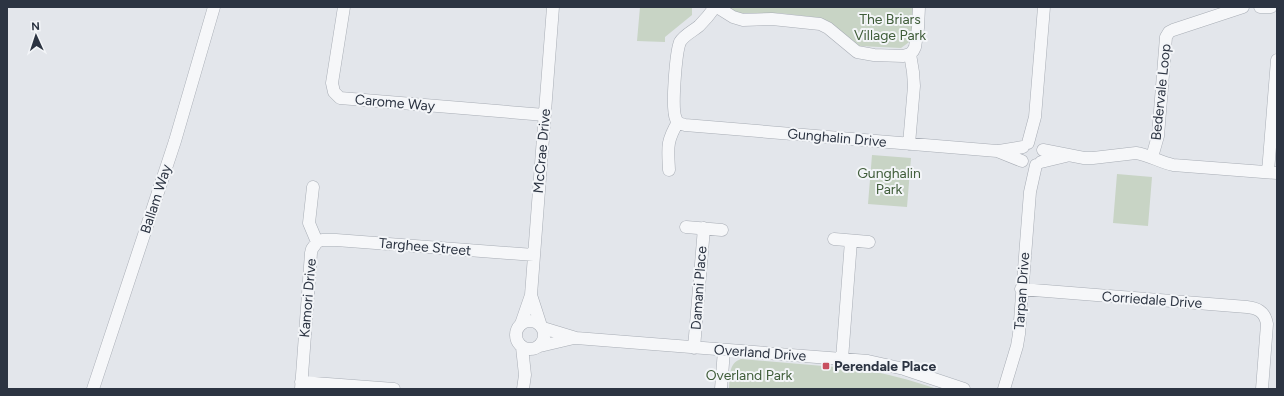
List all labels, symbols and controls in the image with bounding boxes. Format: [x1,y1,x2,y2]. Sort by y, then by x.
park label: The Briars Village Park [854,11,926,44]
north arrow [16,16,56,56]
text: N [31,20,40,33]
street label: Bedervale Loop [1147,43,1175,141]
street label: Carome Way [354,91,436,115]
street label: McCrae Drive [530,108,554,194]
street label: Gunghalin Drive [787,125,888,151]
street label: Ballam Way [137,162,175,236]
park label: Gunghalin Park [857,165,921,198]
street label: Targhee Street [378,234,472,260]
street label: Damani Place [688,245,710,330]
street label: Tarpan Drive [1011,251,1033,330]
street label: Kamori Drive [296,257,320,338]
street label: Corriedale Drive [1101,288,1203,312]
street label: Overland Drive [713,341,807,365]
place label: Perendale Place [834,358,936,375]
marker: Perendale Place [821,361,831,371]
park label: Overland Park [706,367,793,384]

